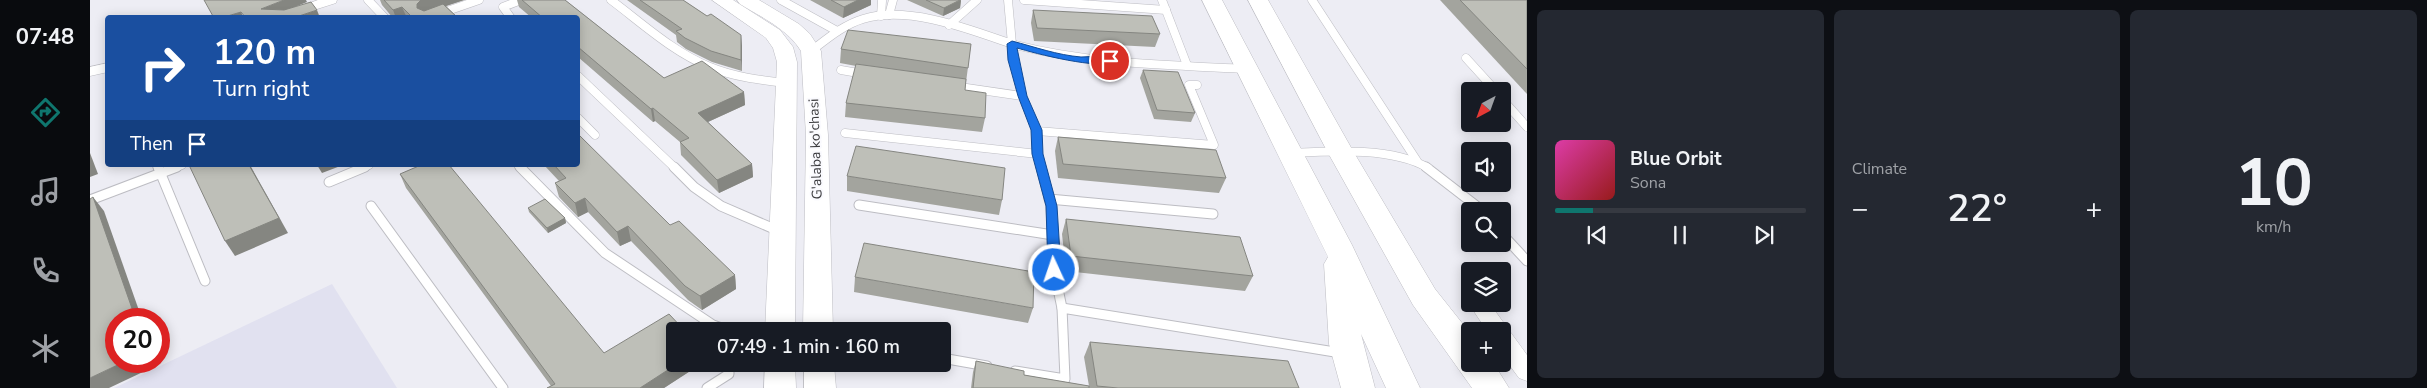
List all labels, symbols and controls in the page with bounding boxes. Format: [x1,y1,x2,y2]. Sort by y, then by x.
text: 07:48 [16,22,74,52]
text: 120 m [213,29,316,76]
icon: right [130,35,195,100]
pin [1089,40,1131,82]
icon: arrive [1096,47,1124,75]
text: Turn right [213,74,309,104]
north arrow [1461,82,1511,132]
map controls [1461,82,1511,372]
icon: directions [28,95,63,130]
street label: G'alaba ko'chasi [804,98,827,200]
icon: arrive [183,130,211,158]
text: Then [130,131,173,157]
text: 10 [2235,139,2313,228]
button: sound [1461,142,1511,192]
text: Blue Orbit [1630,146,1721,172]
text: Climate [1852,158,1907,180]
text: Sona [1630,172,1666,194]
icon: music [28,174,63,209]
text: 22° [1947,183,2007,234]
text: − [1852,190,1868,228]
text: + [2086,190,2102,228]
button: search [1461,202,1511,252]
text: km/h [2256,216,2291,238]
icon: previous [1583,221,1611,249]
icon: pause [1666,221,1694,249]
icon: next [1750,221,1778,249]
position arrow [1027,243,1079,295]
icon: phone [28,253,63,288]
button: layers [1461,262,1511,312]
speed limit sign: 20 [105,308,170,373]
button: + [1461,322,1511,372]
icon: climate [28,331,63,366]
text: 07:49 · 1 min · 160 m [717,334,900,360]

